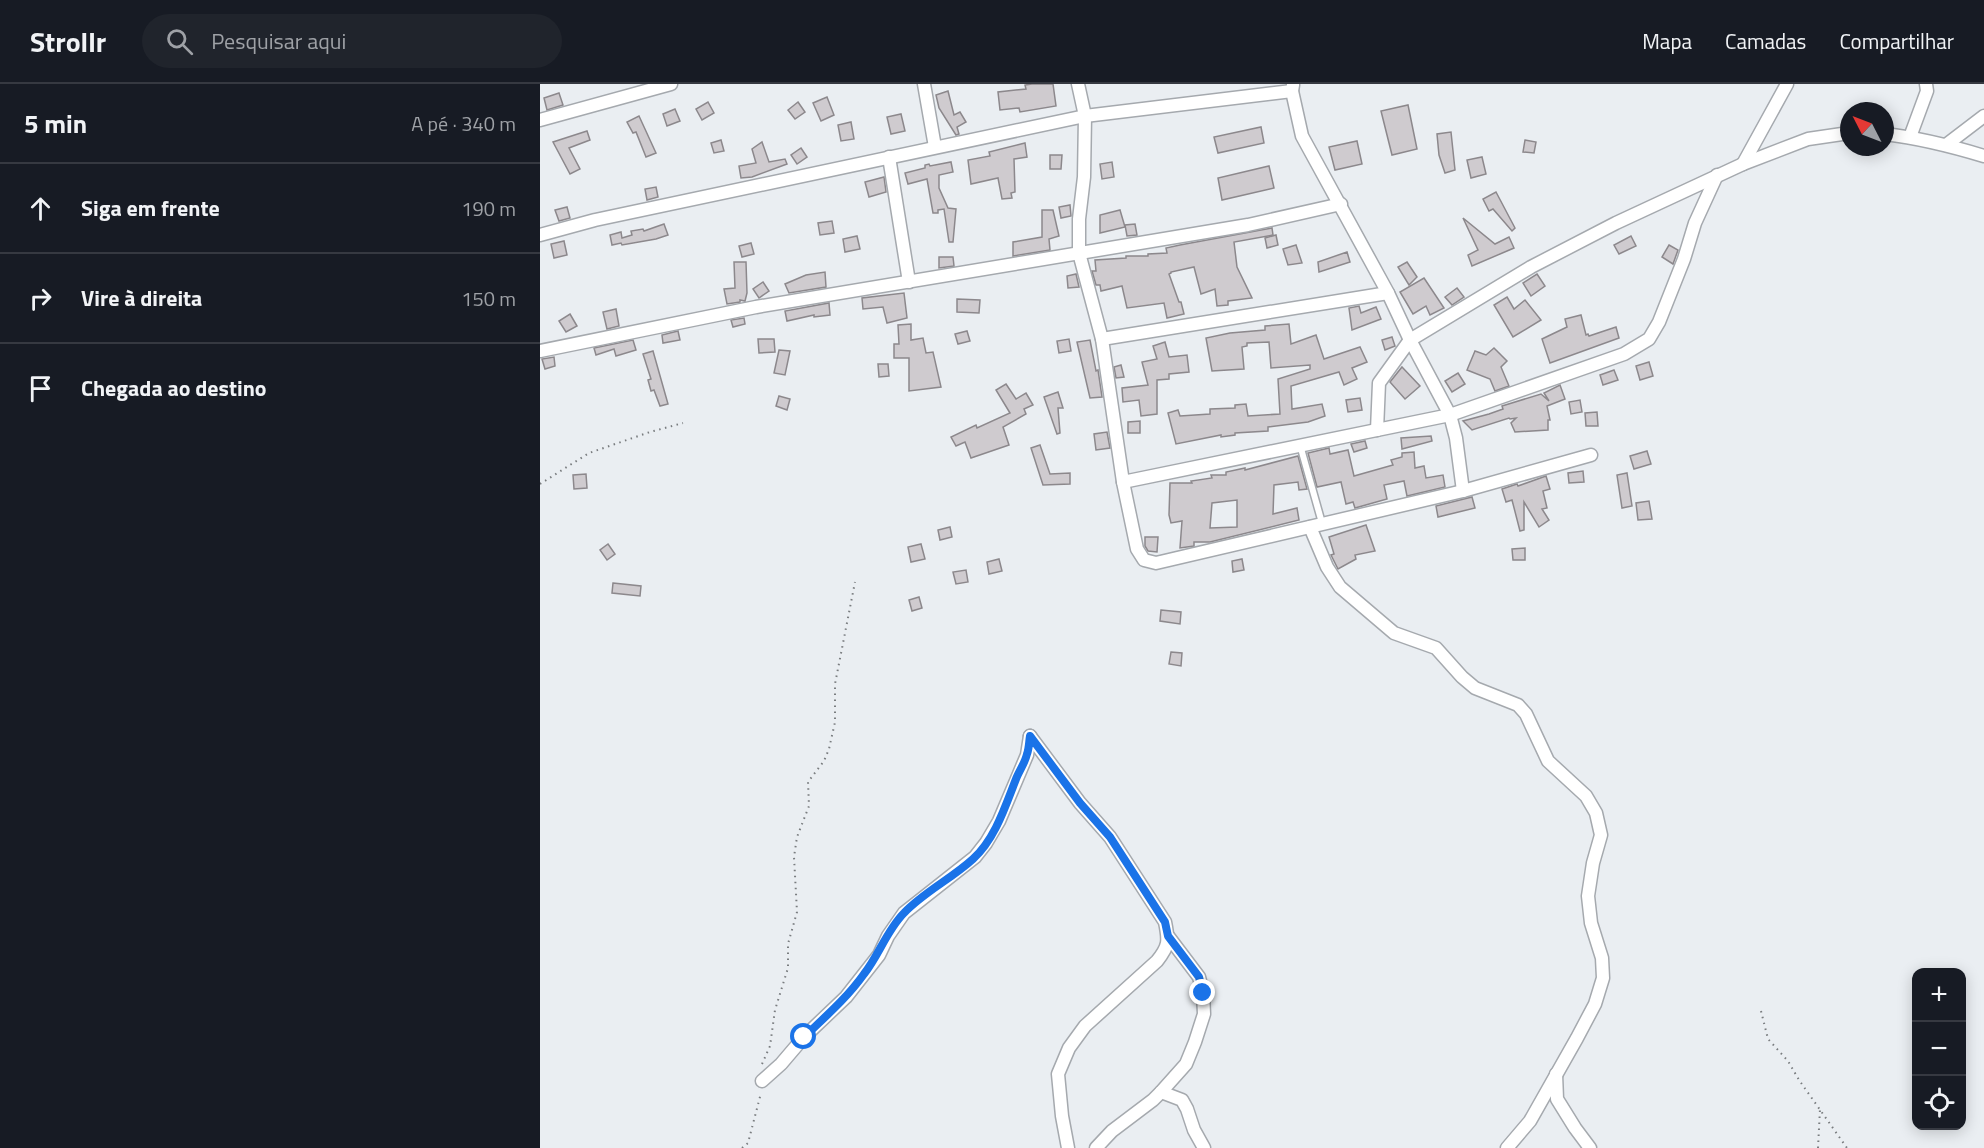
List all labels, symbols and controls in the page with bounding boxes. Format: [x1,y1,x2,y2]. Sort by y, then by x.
search box [142,14,562,68]
text: Strollr [30,20,106,63]
text: Pesquisar aqui [211,24,346,58]
icon: search [163,25,196,58]
text: Mapa [1642,25,1692,57]
text: Camadas [1725,25,1806,57]
text: Compartilhar [1839,25,1954,57]
north arrow [1840,102,1894,156]
text: 5 min [24,104,87,143]
text: A pé · 340 m [411,108,516,139]
text: Siga em frente [81,191,220,225]
icon: ahead [24,192,57,225]
text: 190 m [461,193,516,224]
text: Vire à direita [81,281,202,315]
icon: right [24,282,57,315]
text: 150 m [461,283,516,314]
text: Chegada ao destino [81,371,267,405]
icon: arrive [24,372,57,405]
map controls [1912,968,1966,1130]
button: + [1912,968,1966,1022]
route end [1189,979,1215,1005]
button: − [1912,1022,1966,1076]
route start [790,1023,816,1049]
button: locate [1912,1076,1966,1130]

